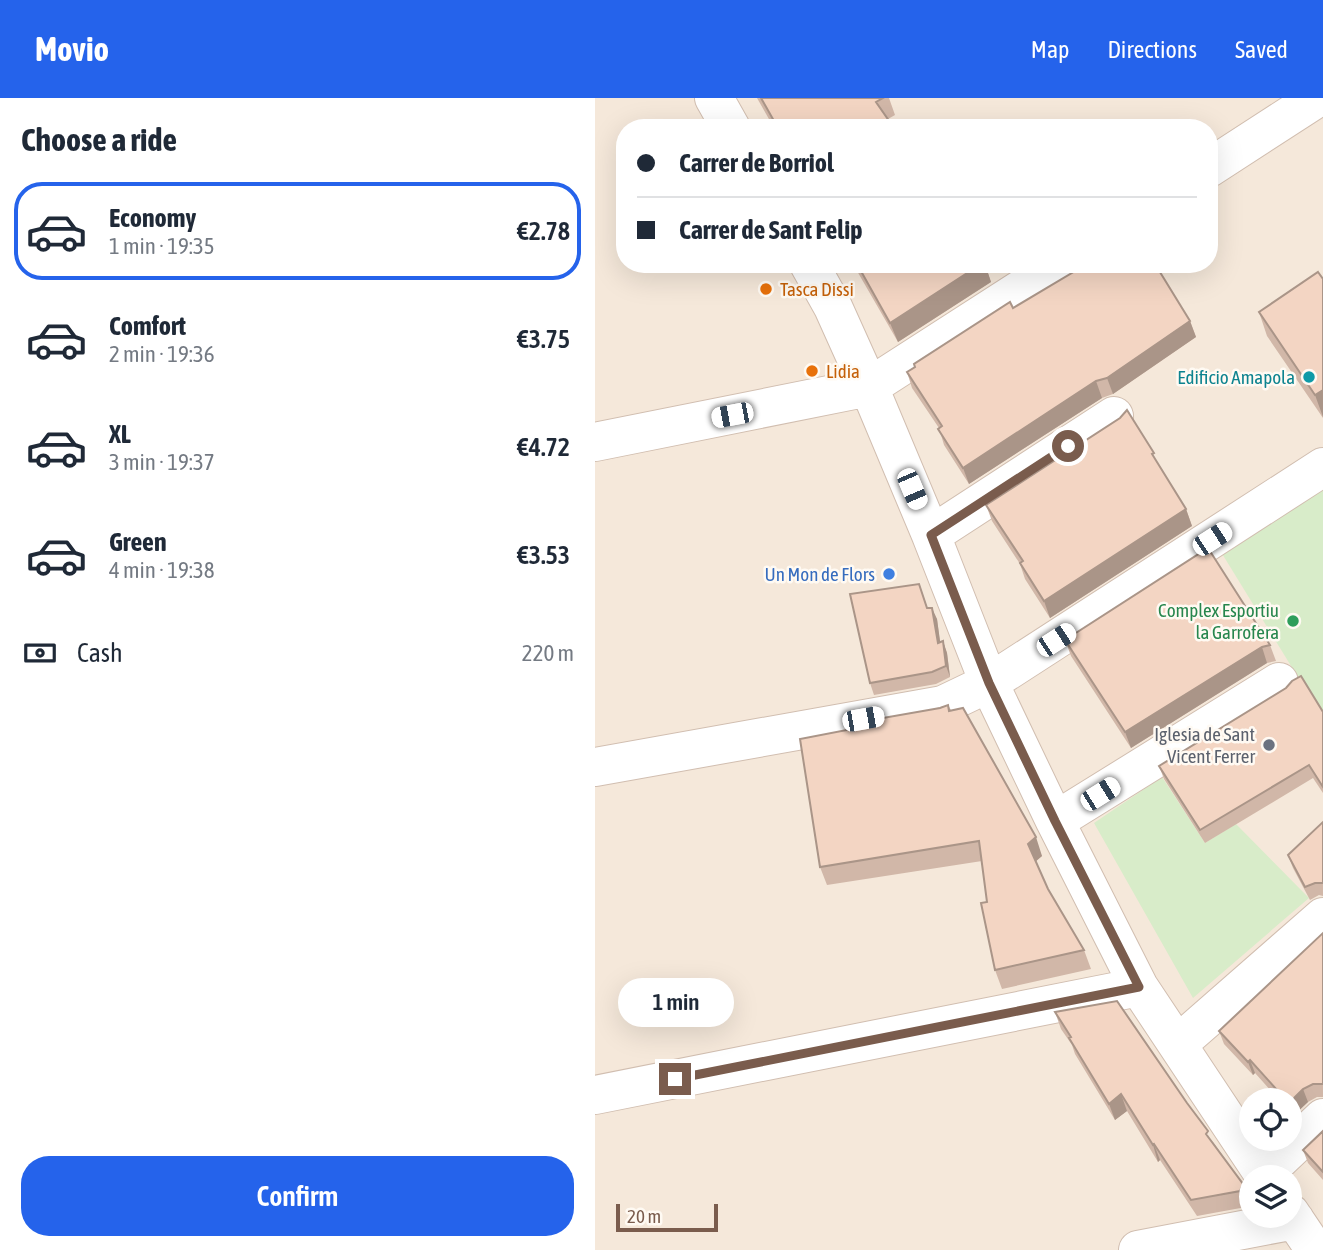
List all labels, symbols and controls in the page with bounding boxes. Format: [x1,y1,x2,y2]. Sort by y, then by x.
text: Movio [35,30,109,68]
text: Map [1031,36,1069,63]
text: Directions [1107,36,1197,63]
text: Saved [1235,36,1288,63]
text: Choose a ride [21,121,177,158]
text: Carrer de Borriol [679,148,834,178]
icon: car [25,200,88,263]
text: Economy [109,203,196,233]
text: Carrer de Sant Felip [679,215,862,245]
text: €2.78 [517,216,570,246]
text: 1 min · 19:35 [109,233,215,259]
place label: Tasca Dissi [780,278,854,300]
marker: Tasca Dissi [758,281,774,297]
icon: car [25,308,88,371]
text: Comfort [109,311,186,341]
text: €3.75 [517,324,570,354]
text: 2 min · 19:36 [109,341,215,367]
place label: Lidia [826,360,860,382]
marker: Lidia [804,363,820,379]
place label: Edificio Amapola [1177,366,1295,388]
marker: Edificio Amapola [1301,369,1317,385]
car [710,401,755,429]
icon: car [25,416,88,479]
text: XL [109,419,131,449]
route start [1052,430,1084,462]
text: €4.72 [517,432,570,462]
text: 3 min · 19:37 [109,449,215,475]
car [895,466,930,512]
car [1189,519,1236,559]
icon: car [25,524,88,587]
text: Green [109,527,167,557]
text: €3.53 [517,540,570,570]
text: 4 min · 19:38 [109,557,215,583]
place label: Un Mon de Flors [765,563,875,585]
marker: Un Mon de Flors [881,566,897,582]
place label: Complex Esportiu la Garrofera [1158,599,1279,643]
marker: Complex Esportiu la Garrofera [1285,613,1301,629]
car [1033,620,1080,660]
icon: cash [21,634,59,672]
text: Cash [77,638,123,668]
text: 220 m [522,640,574,666]
car [841,705,886,733]
place label: Iglesia de Sant Vicent Ferrer [1154,723,1255,767]
marker: Iglesia de Sant Vicent Ferrer [1261,737,1277,753]
car [1077,774,1124,814]
callout: 1 min [617,978,733,1026]
text: 1 min [653,989,699,1015]
route end [659,1063,691,1095]
map controls [1239,1088,1302,1228]
button: locate [1239,1088,1302,1151]
button: Confirm [21,1156,574,1236]
button: layers [1239,1165,1302,1228]
scale bar [616,1201,717,1233]
text: 20 m [627,1205,661,1227]

